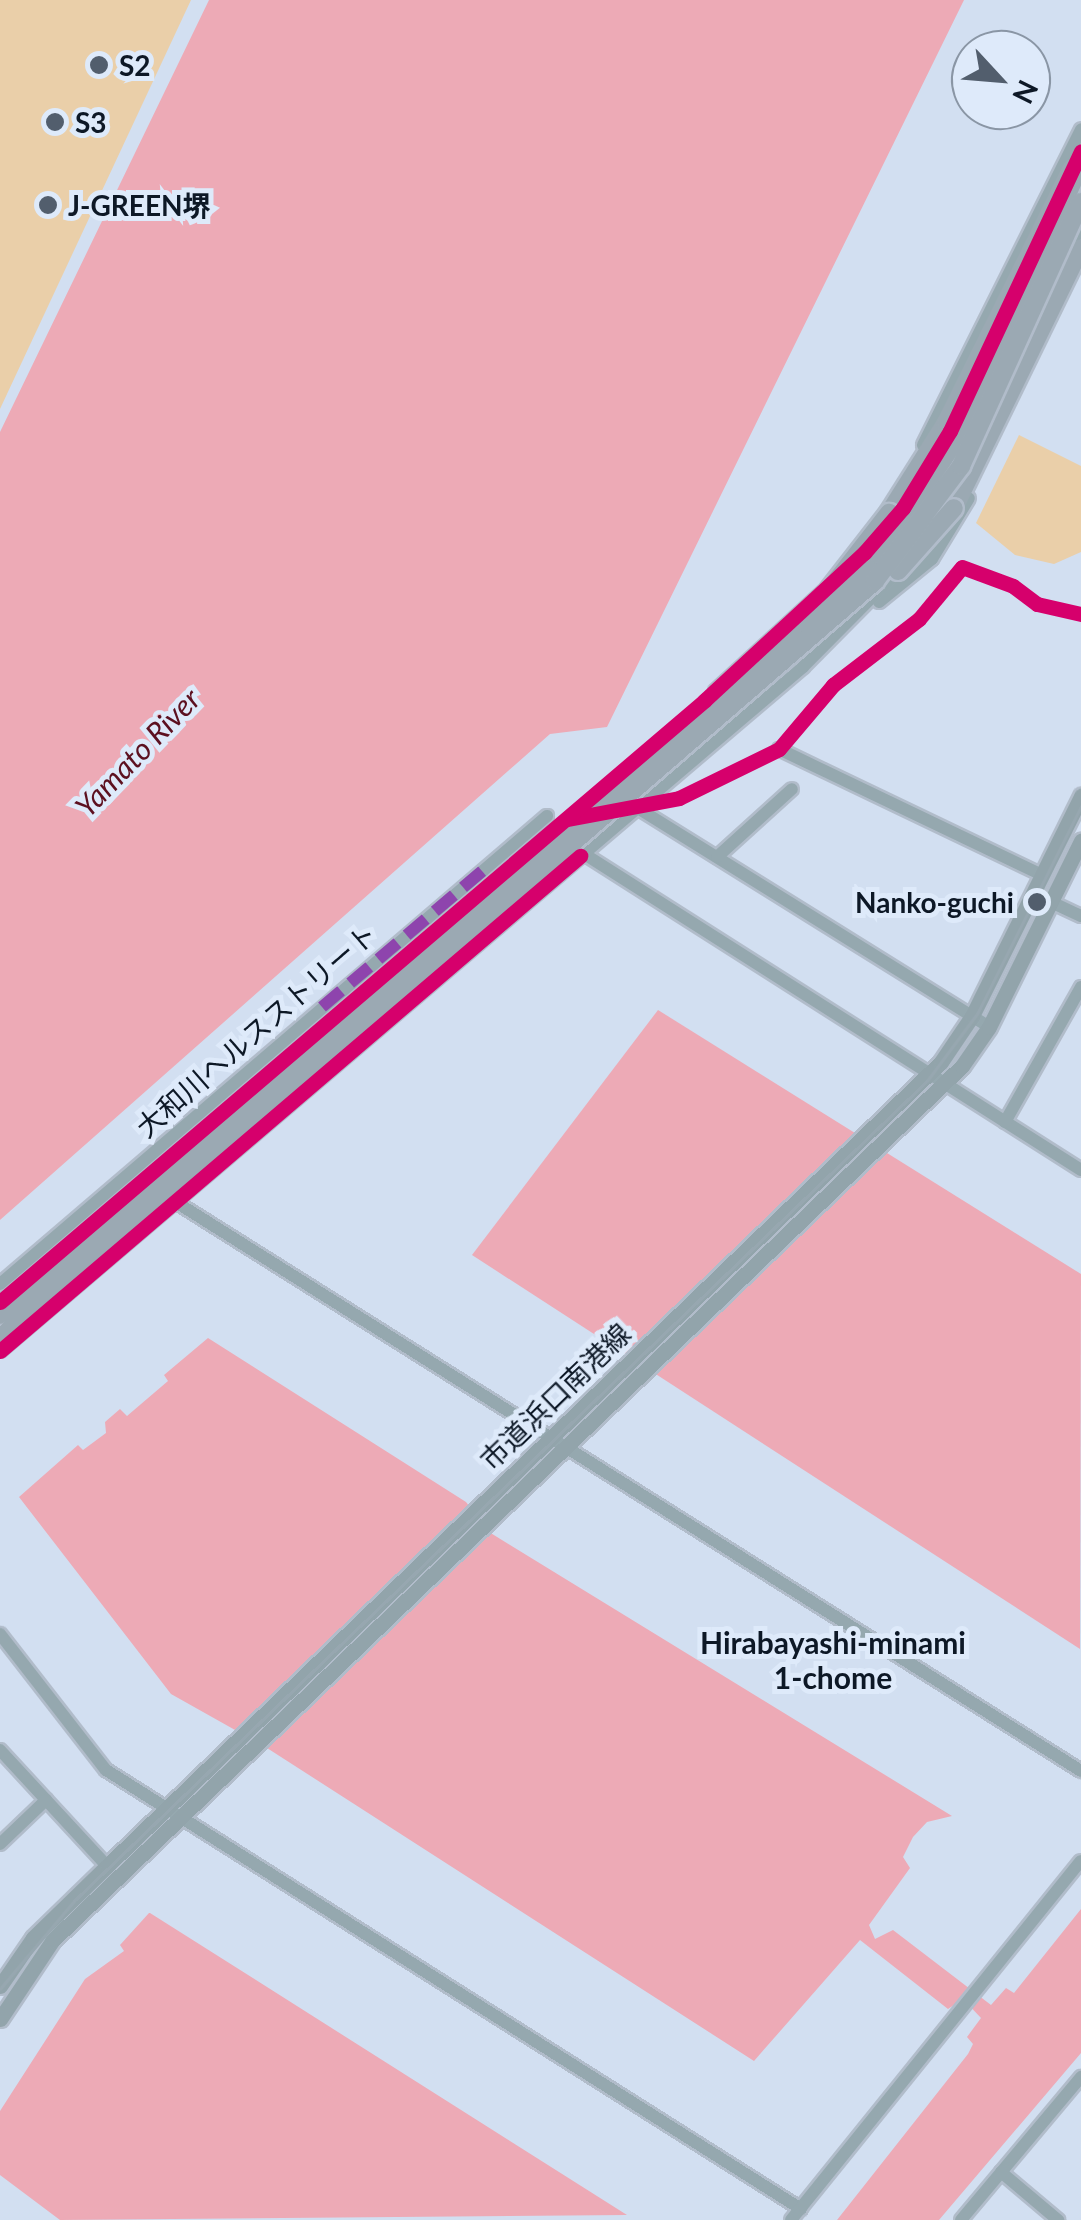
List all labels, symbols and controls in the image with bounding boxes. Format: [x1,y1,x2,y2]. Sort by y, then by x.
north arrow [951,30,1051,130]
place label: S2 [119,48,151,82]
marker: S2 [88,54,110,76]
text: N [1006,75,1046,109]
place label: S3 [75,105,107,139]
marker: S3 [44,111,66,133]
place label: J-GREEN堺 [68,188,211,222]
marker: J-GREEN堺 [37,194,59,216]
water label: Yamato River [67,680,207,824]
place label: Nanko-guchi [855,885,1014,919]
marker: Nanko-guchi [1024,889,1050,915]
street label: 大和川ヘルスストリート [129,916,383,1144]
street label: 市道浜口南港線 [473,1316,637,1476]
district label: Hirabayashi-minami 1-chome [700,1624,966,1694]

